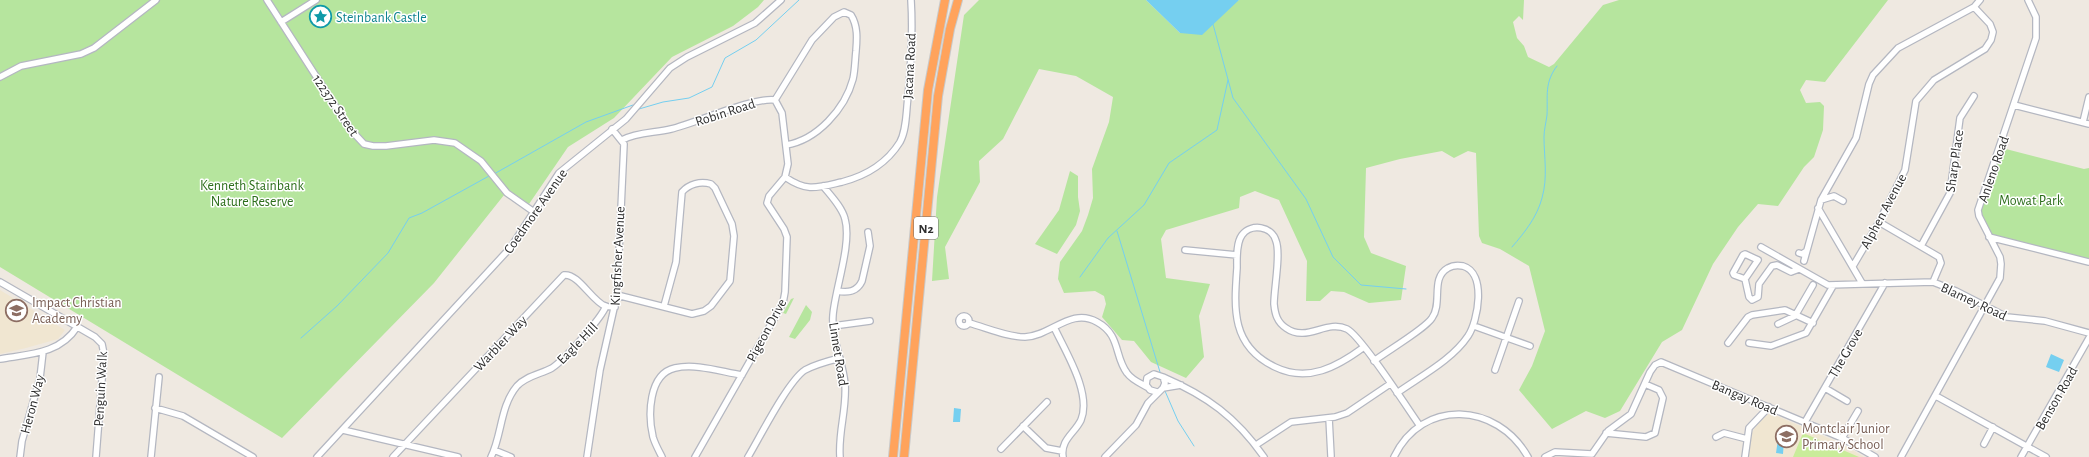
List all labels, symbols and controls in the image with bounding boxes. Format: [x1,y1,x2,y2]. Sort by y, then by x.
place icon: Steinbank Castle [307,4,333,30]
place label: Steinbank Castle [336,11,427,25]
street label: Jacana Road [901,33,919,99]
street label: 122372 Street [310,72,361,139]
street label: Robin Road [694,97,757,129]
street label: Sharp Place [1944,129,1966,193]
street label: Anleno Road [1976,134,2012,204]
street label: Coedmore Avenue [502,167,570,256]
street label: Alphen Avenue [1858,172,1909,251]
park label: Kenneth Stainbank Nature Reserve [200,179,305,209]
park label: Mowat Park [1999,194,2064,208]
street label: Kingfisher Avenue [608,206,628,306]
road number: N2 [914,217,938,239]
street label: Blamey Road [1938,281,2009,323]
place label: Impact Christian Academy [32,296,121,326]
school or university icon: Impact Christian Academy [3,297,29,323]
street label: Pigeon Drive [744,297,789,364]
street label: Warbler Way [472,313,530,374]
street label: Eagle Hill [555,320,601,367]
street label: Linnet Road [826,321,850,387]
street label: The Grove [1826,327,1865,380]
street label: Penguin Walk [92,350,110,427]
street label: Benson Road [2033,365,2081,432]
street label: Heron Way [18,373,48,435]
street label: Bangay Road [1710,378,1780,418]
place label: Montclair Junior Primary School [1802,422,1890,452]
school or university icon: Montclair Junior Primary School [1774,423,1800,449]

